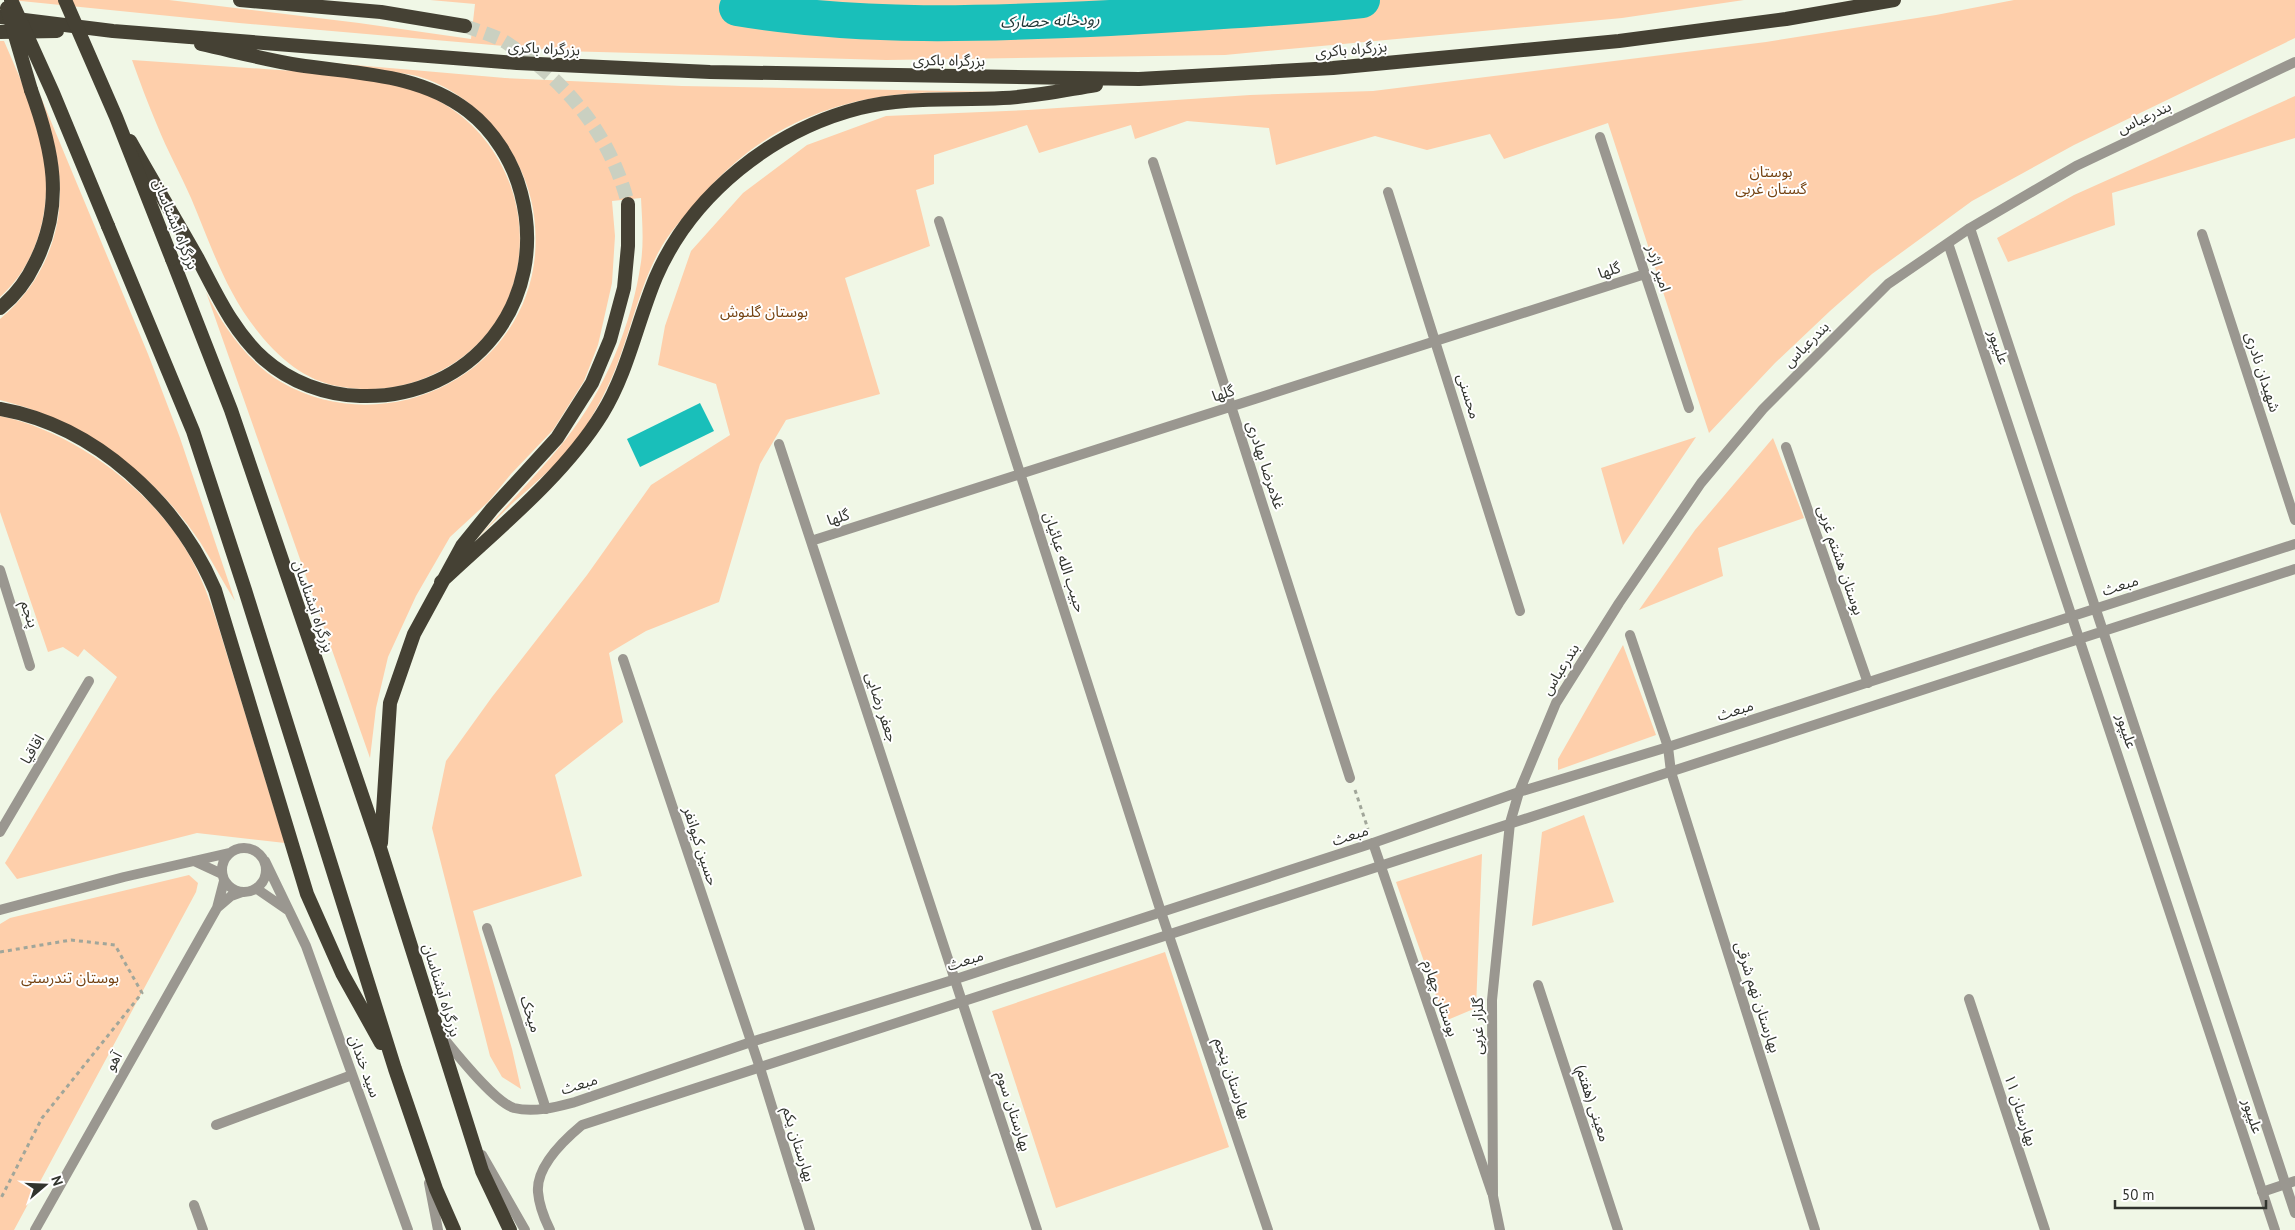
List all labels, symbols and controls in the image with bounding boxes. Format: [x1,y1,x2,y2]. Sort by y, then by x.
water label: رودخانه حصارک [1000,8,1100,32]
street label: بزرگراه باکری [1314,36,1388,62]
street label: بزرگراه باکری [507,37,581,59]
street label: بزرگراه باکری [913,50,985,70]
street label: بندرعباس [2114,96,2174,138]
park label: بوستان گستان غربی [1735,162,1807,198]
street label: بزرگراه آبشناسان [149,176,203,272]
street label: امیر اژدر [1642,241,1675,294]
street label: گلها [1595,257,1623,283]
park label: بوستان گلنوش [720,302,808,321]
street label: بندرعباس [1779,317,1833,371]
street label: علیپور [1983,326,2014,368]
street label: شهیدان نادری [2241,329,2285,415]
street label: محسنی [1453,371,1485,421]
street label: گلها [1209,380,1237,406]
street label: غلامرضا بهادری [1243,418,1289,512]
street label: بوستان هشتم غربی [1811,503,1869,618]
street label: گلها [824,504,852,530]
street label: حبیب الله عبائیان [1040,509,1090,615]
street label: بزرگراه آبشناسان [289,557,339,655]
street label: مبعث [2099,570,2141,600]
street label: پنجم [15,598,43,631]
street label: بندرعباس [1537,640,1583,698]
street label: جعفر رضایی [862,670,902,745]
street label: مبعث [1714,695,1756,725]
street label: علیپور [2111,710,2142,752]
street label: اقاقیا [16,731,48,767]
street label: حسین کیوانفر [679,803,723,888]
street label: مبعث [1329,820,1371,850]
street label: بهارستان نهم شرقی [1729,939,1785,1056]
street label: بزرگراه آبشناسان [419,941,465,1039]
street label: مبعث [944,945,986,975]
street label: بوستان چهارم [1417,957,1463,1040]
park label: بوستان تندرستی [21,968,119,987]
street label: میخک [516,993,546,1035]
street label: گلزار غربی [1468,996,1487,1055]
street label: سید خندان [345,1032,385,1100]
street label: بهارستان پنجم [1208,1035,1256,1122]
street label: آهو [100,1047,126,1074]
street label: معینی (هفتم) [1570,1062,1614,1145]
street label: مبعث [558,1069,600,1099]
street label: بهارستان سوم [990,1069,1036,1154]
street label: بهارستان ۱۱ [2000,1072,2042,1148]
street label: علیپور [2237,1095,2268,1137]
street label: بهارستان یکم [777,1104,819,1184]
north arrow [20,1160,70,1210]
text: N [47,1173,67,1188]
scale bar [2115,1178,2266,1210]
text: 50 m [2122,1185,2155,1204]

